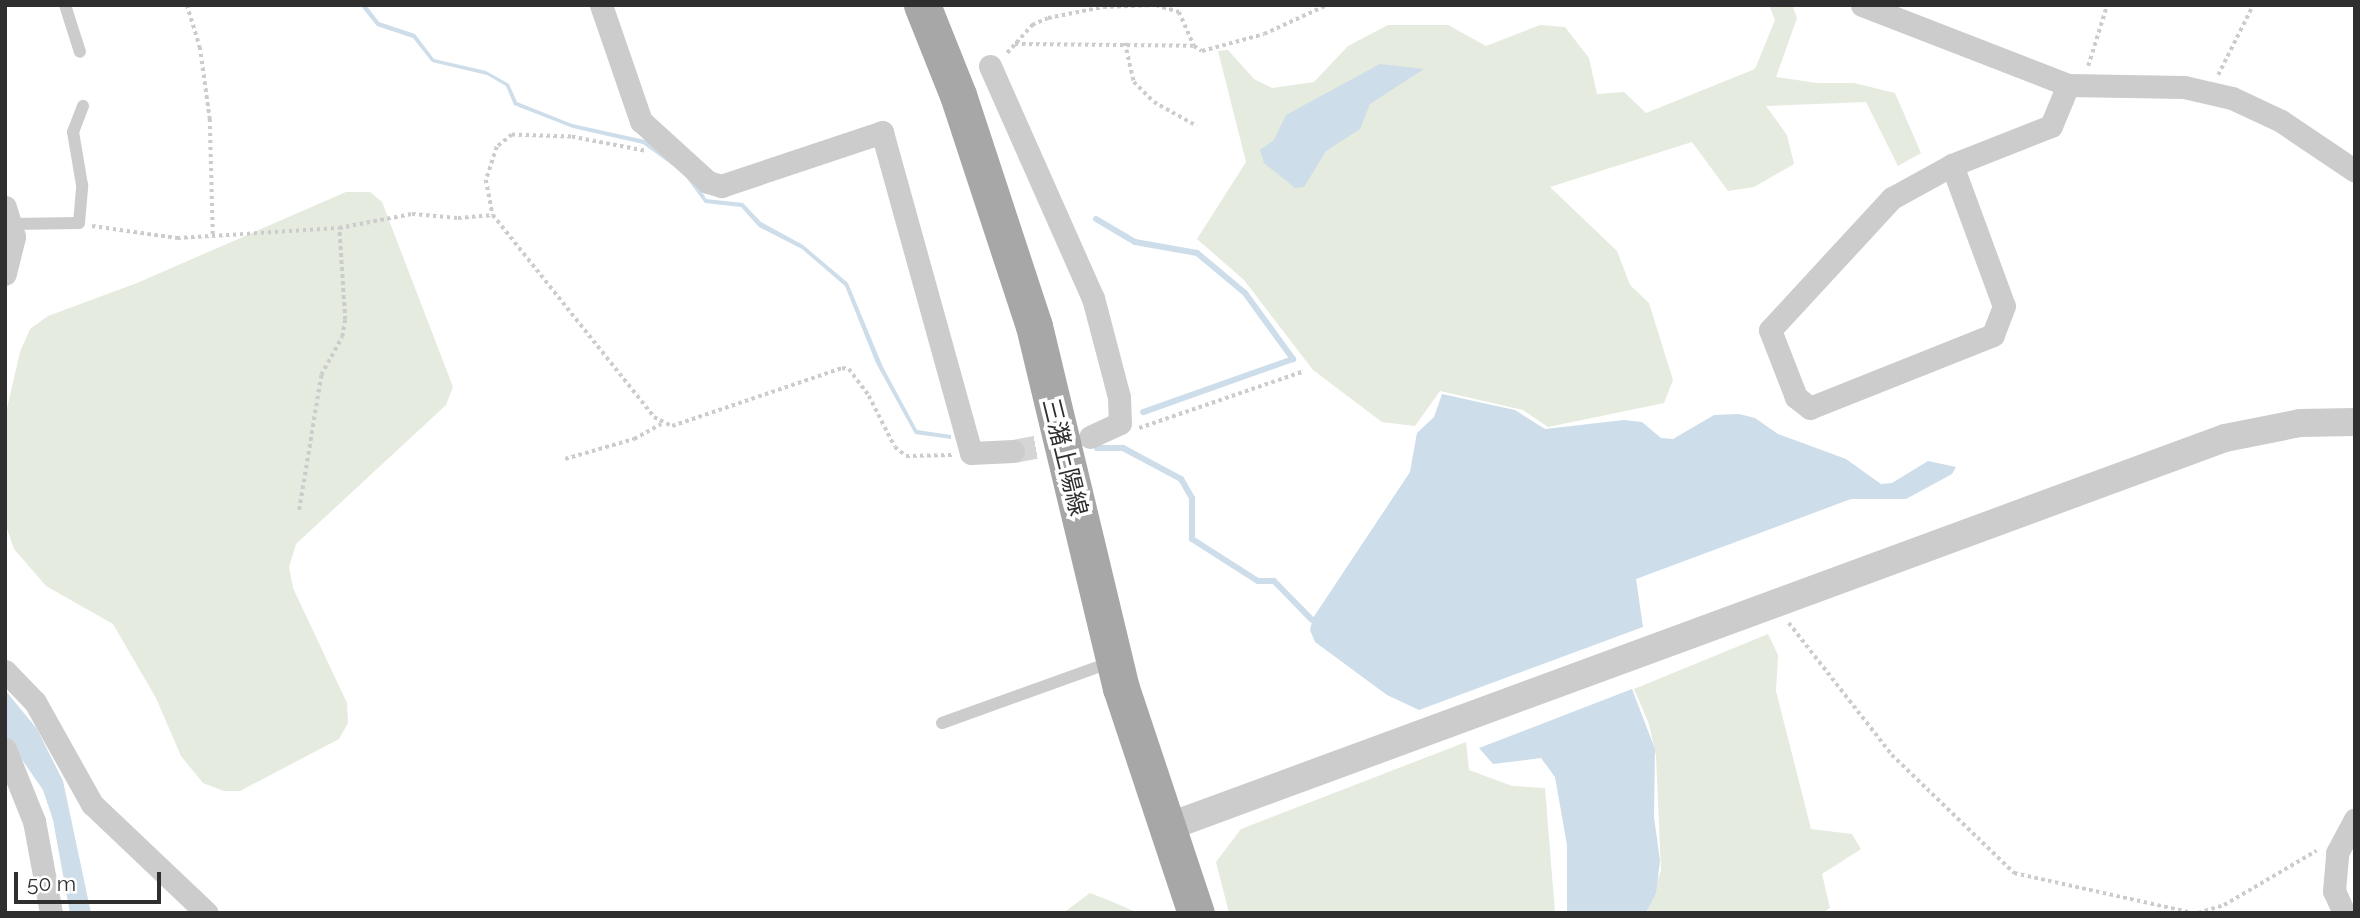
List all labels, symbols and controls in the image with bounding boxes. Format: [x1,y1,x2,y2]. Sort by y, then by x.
street label: 三潴上陽線 [1037,395,1093,519]
scale bar [18,858,164,902]
text: 50 m [27,871,76,896]

